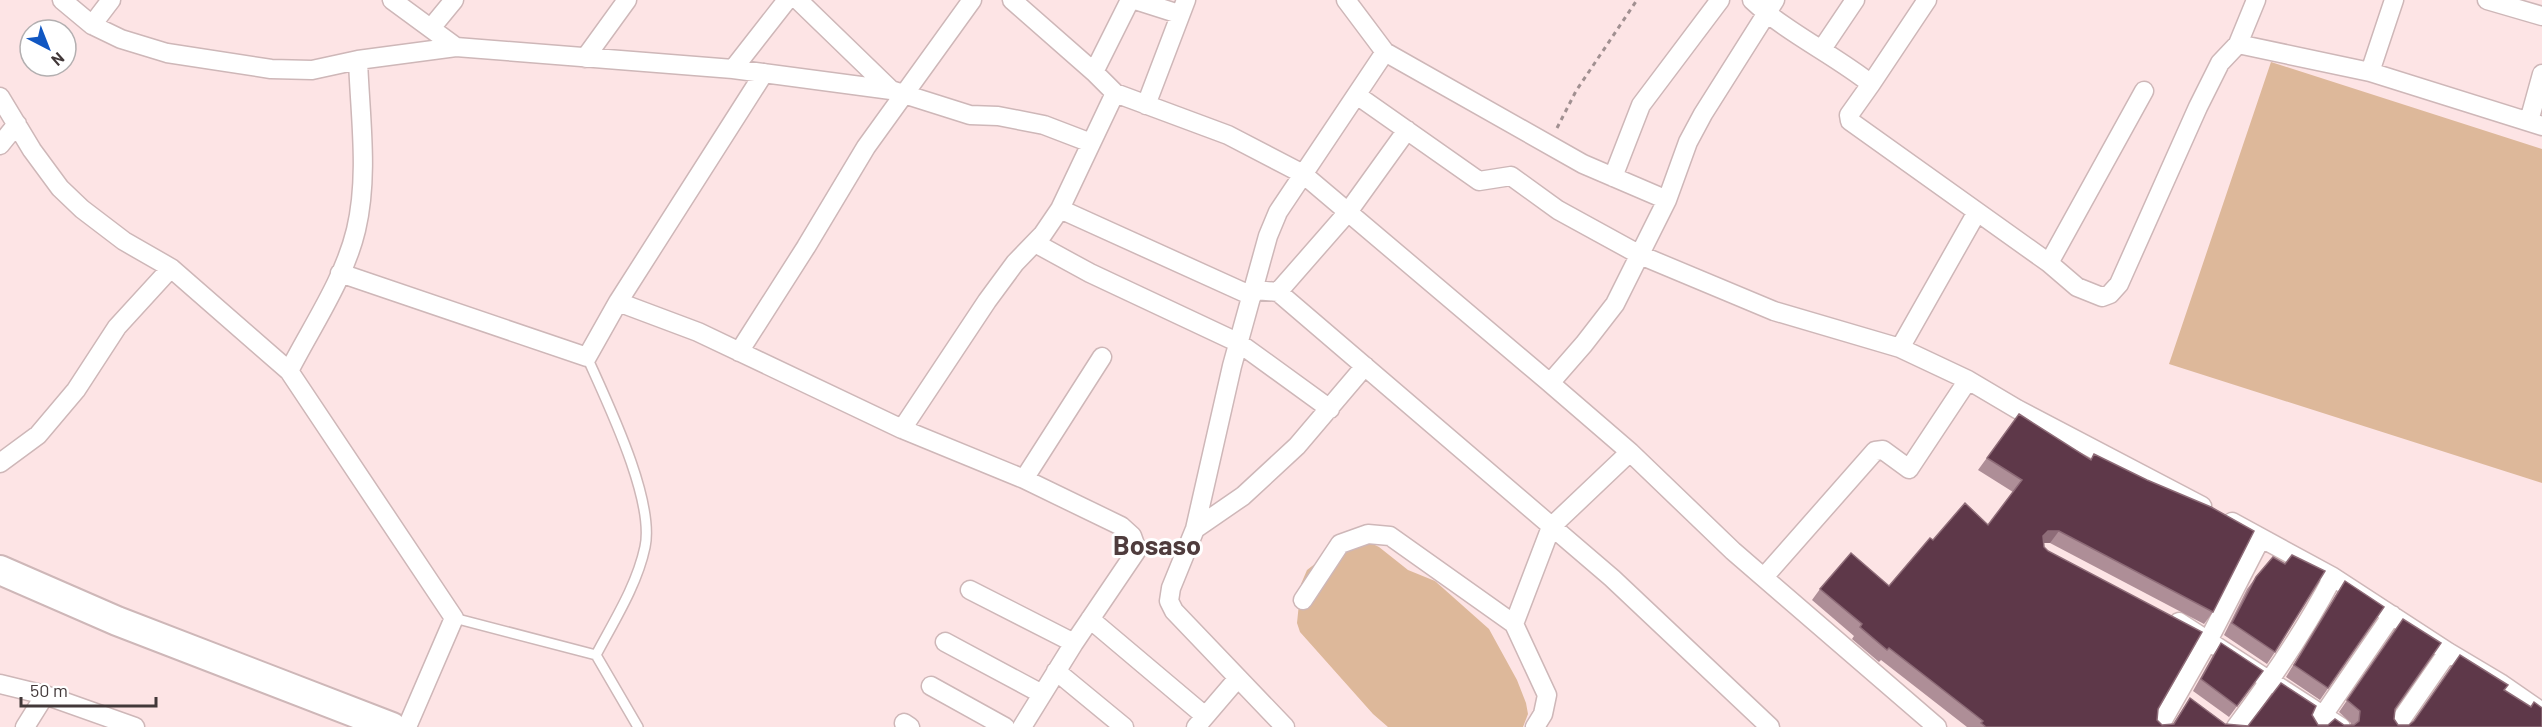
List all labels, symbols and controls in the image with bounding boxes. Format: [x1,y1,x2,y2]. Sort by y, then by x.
north arrow [18,18,78,78]
text: N [48,49,69,70]
district label: Bosaso [1113,528,1201,560]
scale bar [21,670,156,708]
text: 50 m [30,679,68,701]

